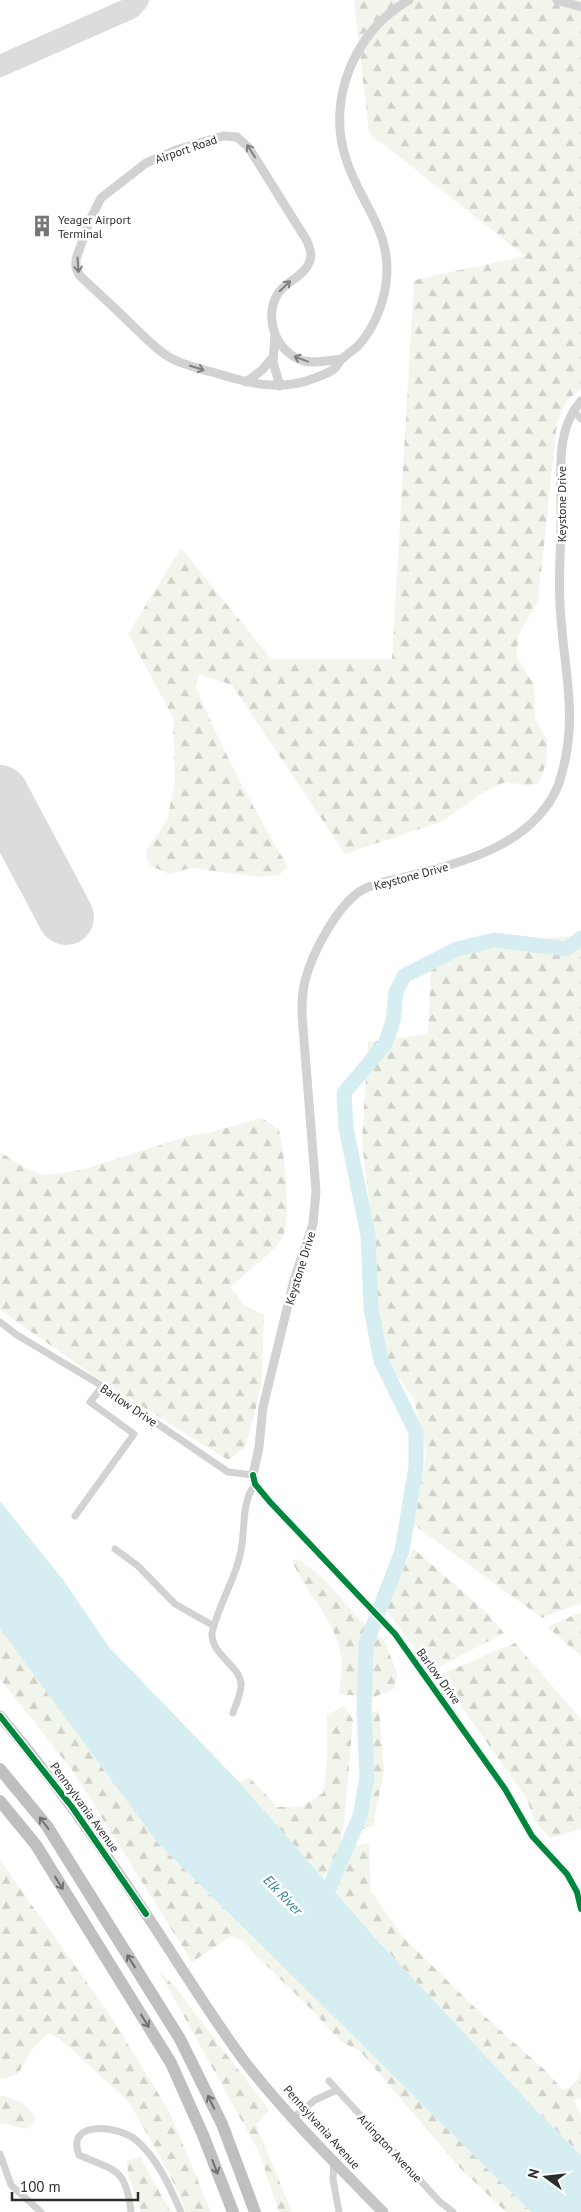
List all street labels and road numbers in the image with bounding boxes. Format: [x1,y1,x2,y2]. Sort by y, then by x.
street label: Airport Road [153,131,219,167]
street label: Keystone Drive [554,466,569,542]
street label: Keystone Drive [372,859,450,893]
street label: Keystone Drive [282,1229,318,1307]
street label: Barlow Drive [98,1380,160,1430]
street label: Barlow Drive [414,1645,464,1707]
street label: Pennsylvania Avenue [47,1759,123,1855]
street label: Pennsylvania Avenue [280,2082,364,2172]
street label: Arlington Avenue [354,2111,426,2185]

